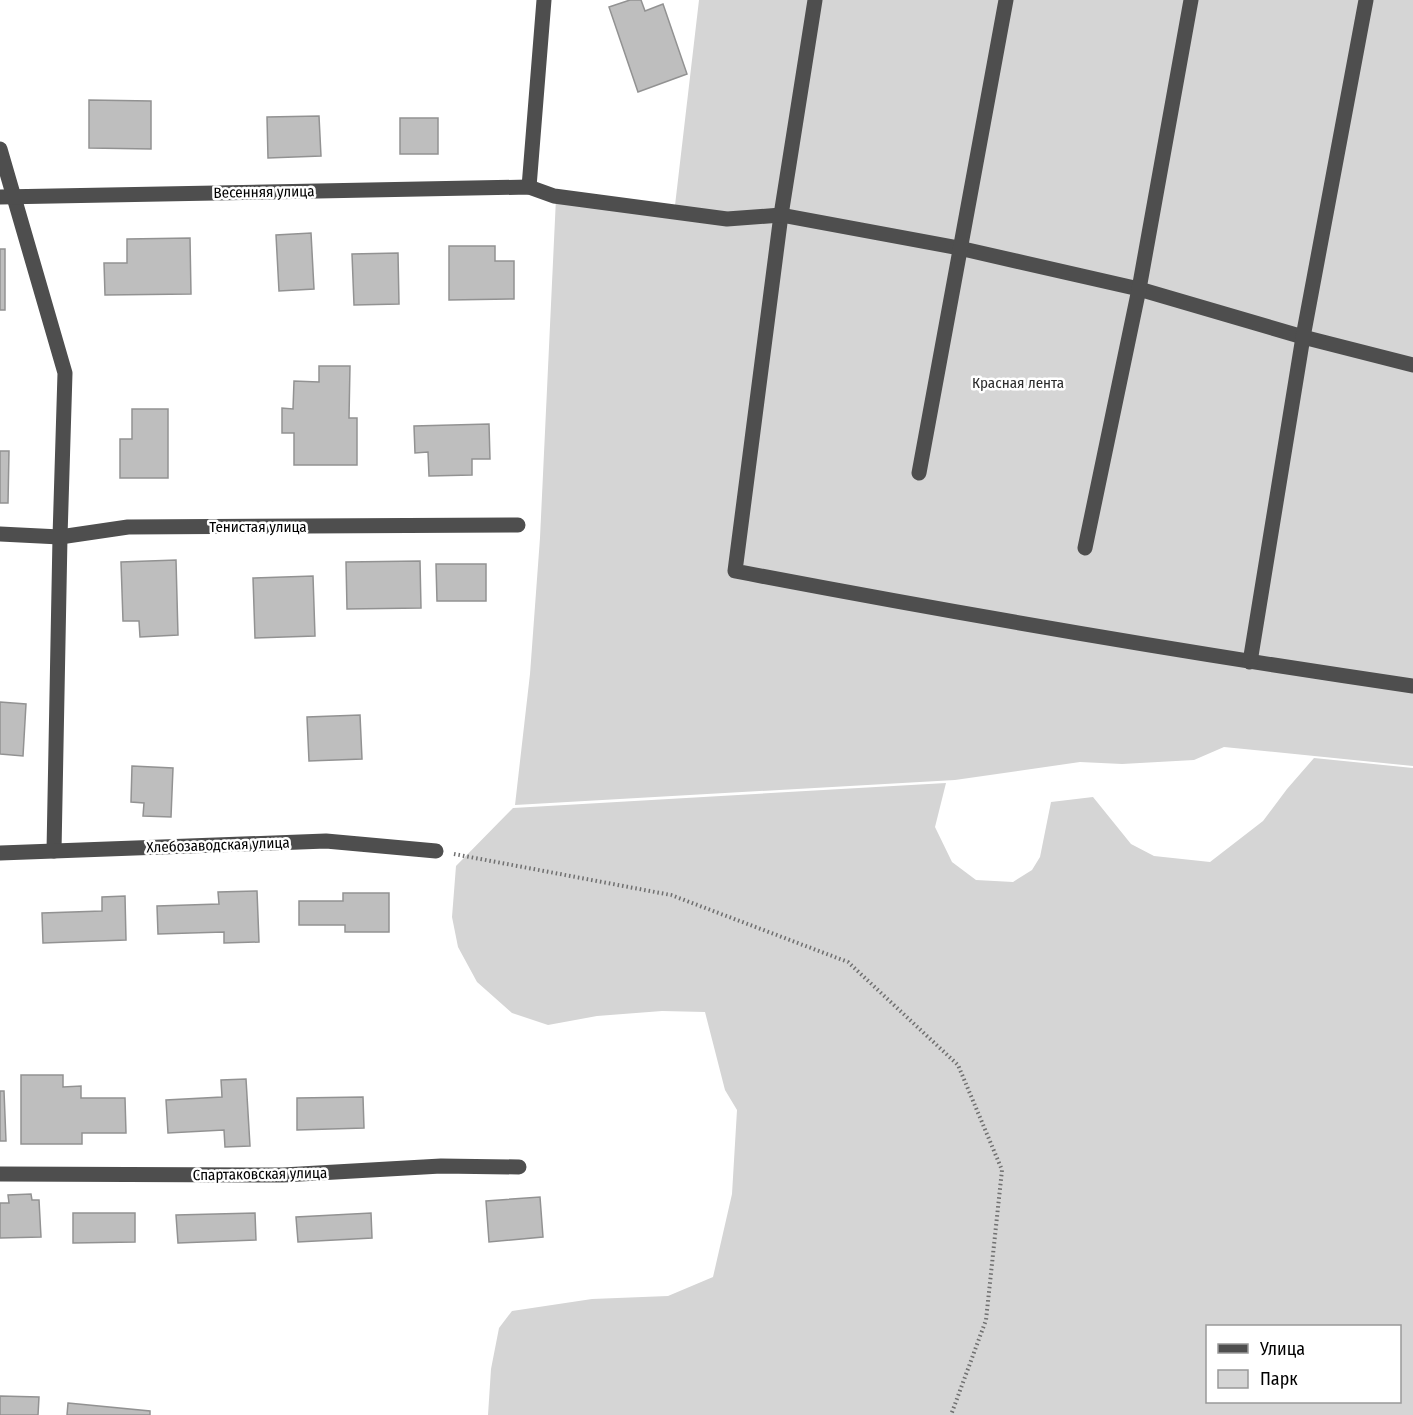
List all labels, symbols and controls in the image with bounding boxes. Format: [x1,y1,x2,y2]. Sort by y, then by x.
street label: Весенняя улица [213,182,315,202]
park label: Красная лента [972,374,1064,392]
street label: Тенистая улица [209,518,307,536]
street label: Хлебозаводская улица [146,834,290,856]
street label: Спартаковская улица [193,1164,327,1184]
legend [1206,1325,1401,1403]
text: Улица [1259,1338,1305,1360]
text: Парк [1260,1368,1298,1390]

